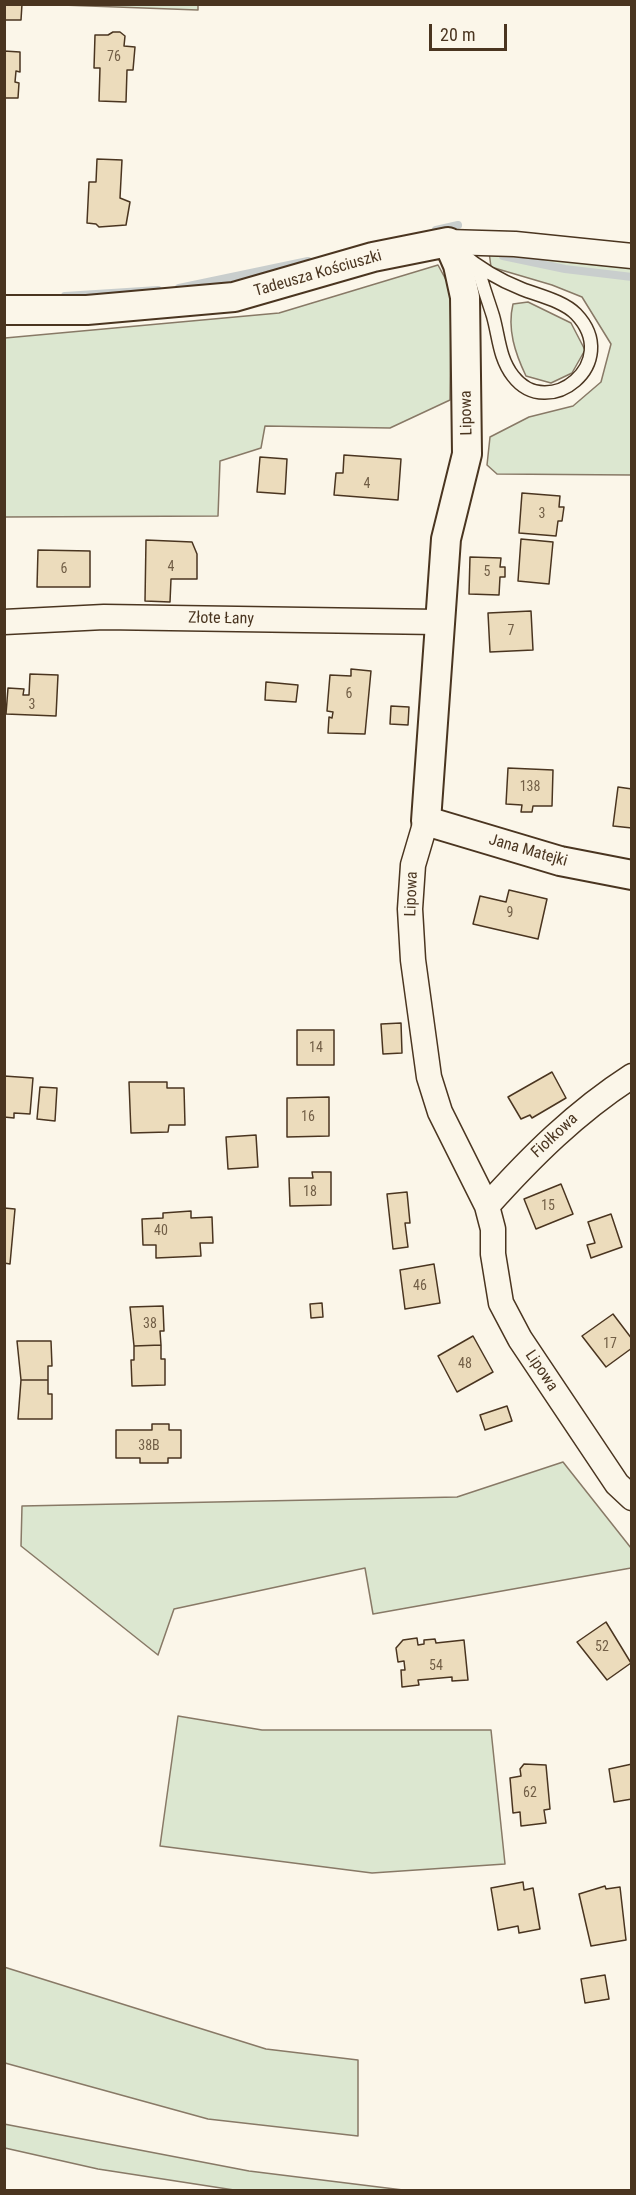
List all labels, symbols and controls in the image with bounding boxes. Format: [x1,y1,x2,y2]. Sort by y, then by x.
scale bar [432,12,510,50]
text: 20 m [440,24,475,45]
house number: 76 [107,49,121,65]
street label: Tadeusza Kościuszki [252,247,384,301]
street label: Lipowa [457,390,477,436]
house number: 4 [364,476,370,492]
house number: 3 [539,506,545,522]
house number: 4 [168,559,174,575]
house number: 6 [61,561,67,577]
house number: 5 [484,564,490,580]
street label: Złote Łany [188,609,254,629]
house number: 7 [508,623,514,639]
house number: 6 [346,686,352,702]
house number: 3 [29,697,35,713]
house number: 138 [520,779,540,795]
street label: Jana Matejki [486,831,570,871]
street label: Lipowa [402,871,422,917]
house number: 9 [507,905,513,921]
house number: 14 [309,1040,323,1056]
house number: 16 [301,1109,315,1125]
street label: Fiołkowa [528,1110,582,1162]
house number: 18 [303,1184,317,1200]
house number: 15 [541,1198,555,1214]
house number: 40 [154,1223,168,1239]
house number: 46 [413,1278,427,1294]
house number: 38 [143,1316,157,1332]
house number: 17 [603,1336,617,1352]
street label: Lipowa [520,1347,562,1395]
house number: 48 [458,1356,472,1372]
house number: 38B [138,1438,160,1454]
house number: 52 [595,1639,609,1655]
house number: 54 [429,1658,443,1674]
house number: 62 [523,1785,537,1801]

